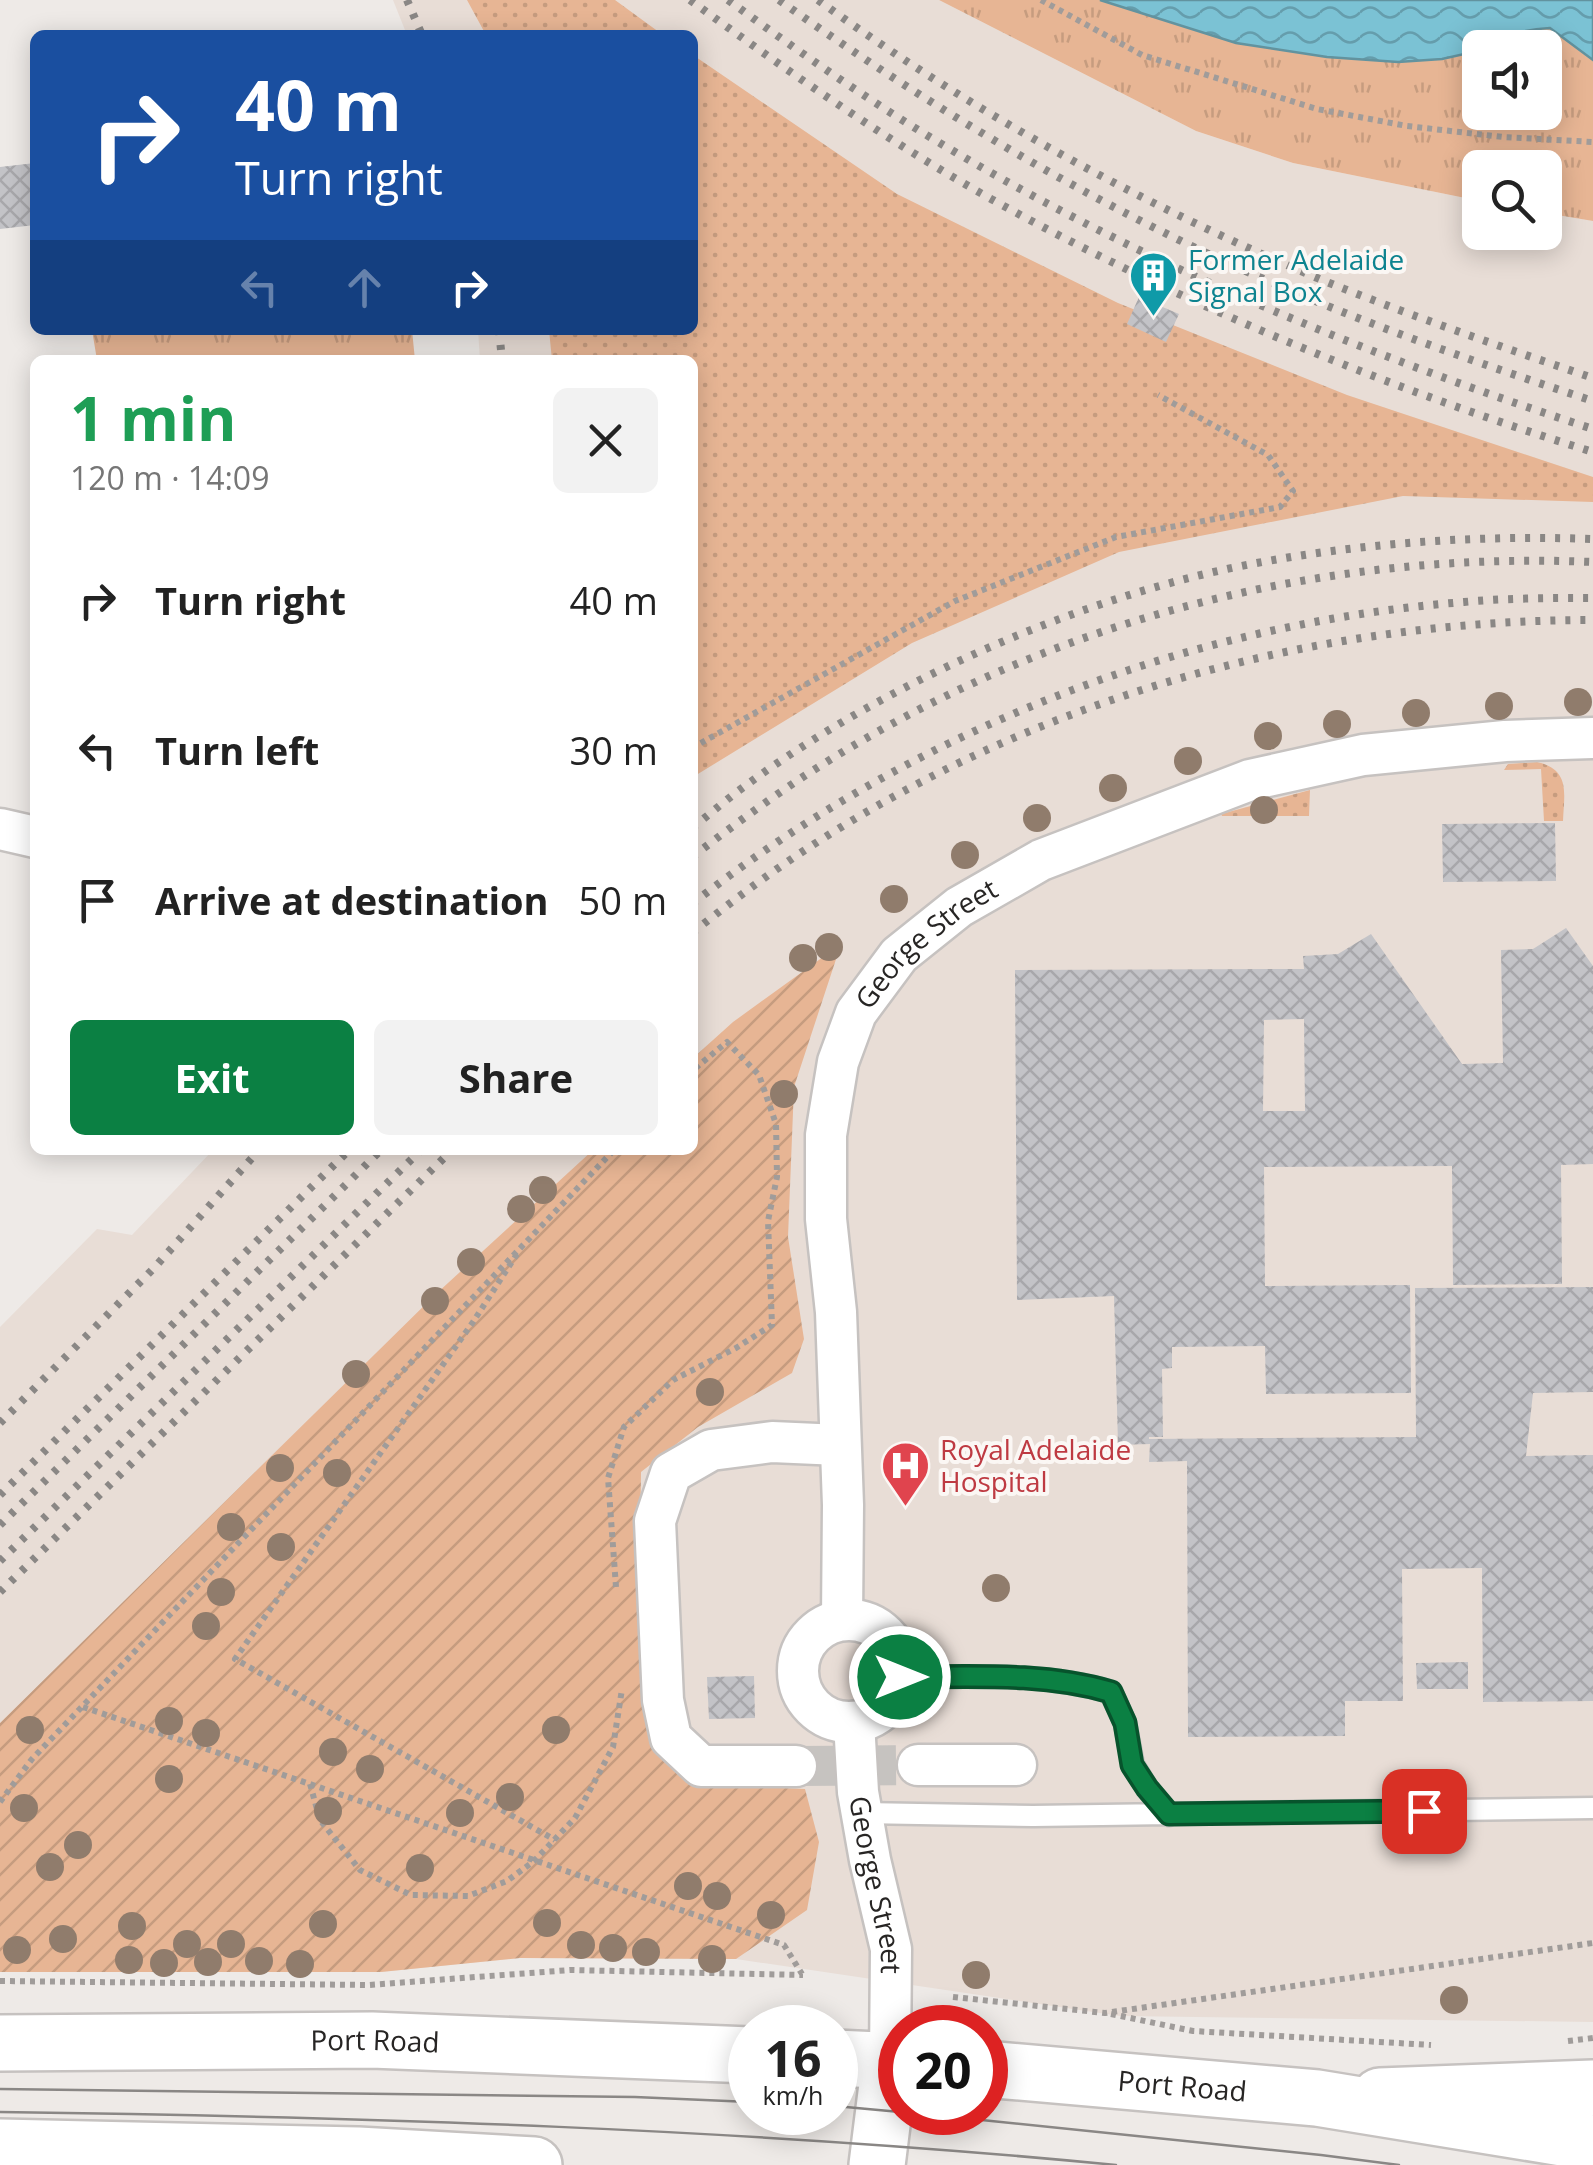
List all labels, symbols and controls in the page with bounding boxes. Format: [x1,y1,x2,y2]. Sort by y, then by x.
map controls [1462,30,1562,250]
button: sound [1462,30,1562,130]
text: 40 m [235,56,402,152]
icon: right [70,70,200,200]
text: Turn right [235,147,443,208]
button: search [1462,150,1562,250]
place label: Former Adelaide Signal Box [1188,240,1404,310]
building icon: Former Adelaide Signal Box [1127,250,1179,318]
icon: left [232,260,287,315]
icon: ahead [337,260,392,315]
icon: right [442,260,497,315]
text: 1 min [70,377,237,459]
button: close [553,388,658,493]
text: 120 m · 14:09 [70,456,269,499]
icon: right [70,573,125,628]
text: Turn right [155,574,346,626]
text: 40 m [569,574,658,626]
icon: left [70,723,125,778]
text: Turn left [155,724,319,776]
text: 30 m [569,724,658,776]
street label: George Street [846,869,1004,1016]
icon: arrive [70,873,125,928]
text: Arrive at destination [155,874,549,926]
text: 50 m [579,874,667,926]
button: Exit [70,1020,354,1135]
button: Share [374,1020,658,1135]
place label: Royal Adelaide Hospital [940,1430,1131,1500]
hospital icon: Royal Adelaide Hospital [879,1440,931,1508]
position arrow [848,1625,952,1729]
pin [1382,1769,1467,1854]
icon: arrive [1397,1784,1452,1839]
street label: George Street [841,1793,911,1974]
speed limit sign: 20 [878,2005,1008,2135]
street label: Port Road [310,2020,440,2061]
text: 16 [764,2024,822,2092]
street label: Port Road [1116,2061,1248,2110]
text: km/h [763,2078,823,2112]

